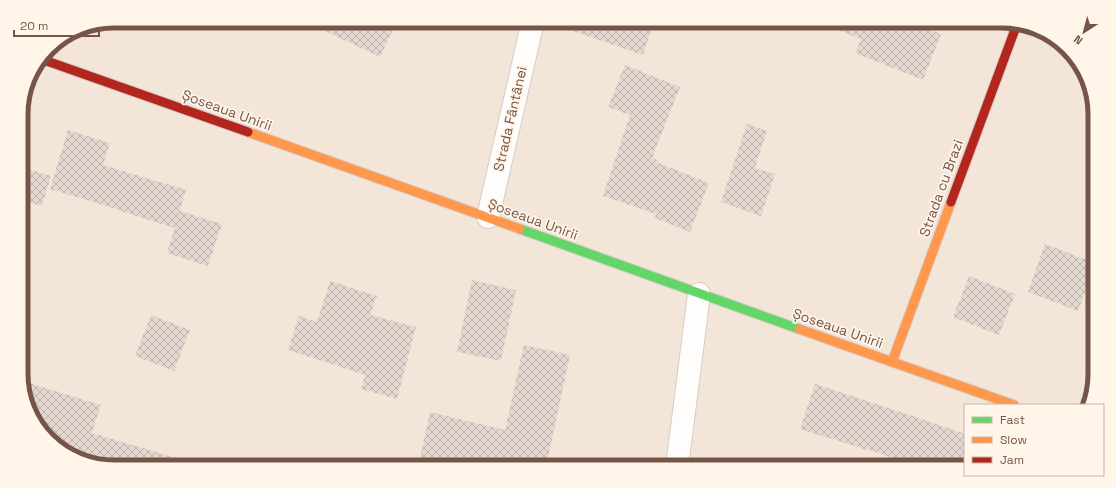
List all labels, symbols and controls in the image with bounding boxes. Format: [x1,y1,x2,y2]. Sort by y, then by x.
scale bar [14,12,99,38]
north arrow [1064,12,1104,52]
text: 20 m [20,18,48,34]
text: N [1071,32,1085,48]
street label: Strada Fântânei [489,65,531,173]
street label: Șoseaua Unirii [180,85,274,135]
street label: Strada cu Brazi [915,137,967,239]
street label: Șoseaua Unirii [486,194,580,244]
street label: Șoseaua Unirii [790,304,886,352]
legend [964,404,1104,476]
text: Fast [1000,412,1025,428]
text: Slow [1000,432,1027,448]
text: Jam [1000,452,1024,468]

